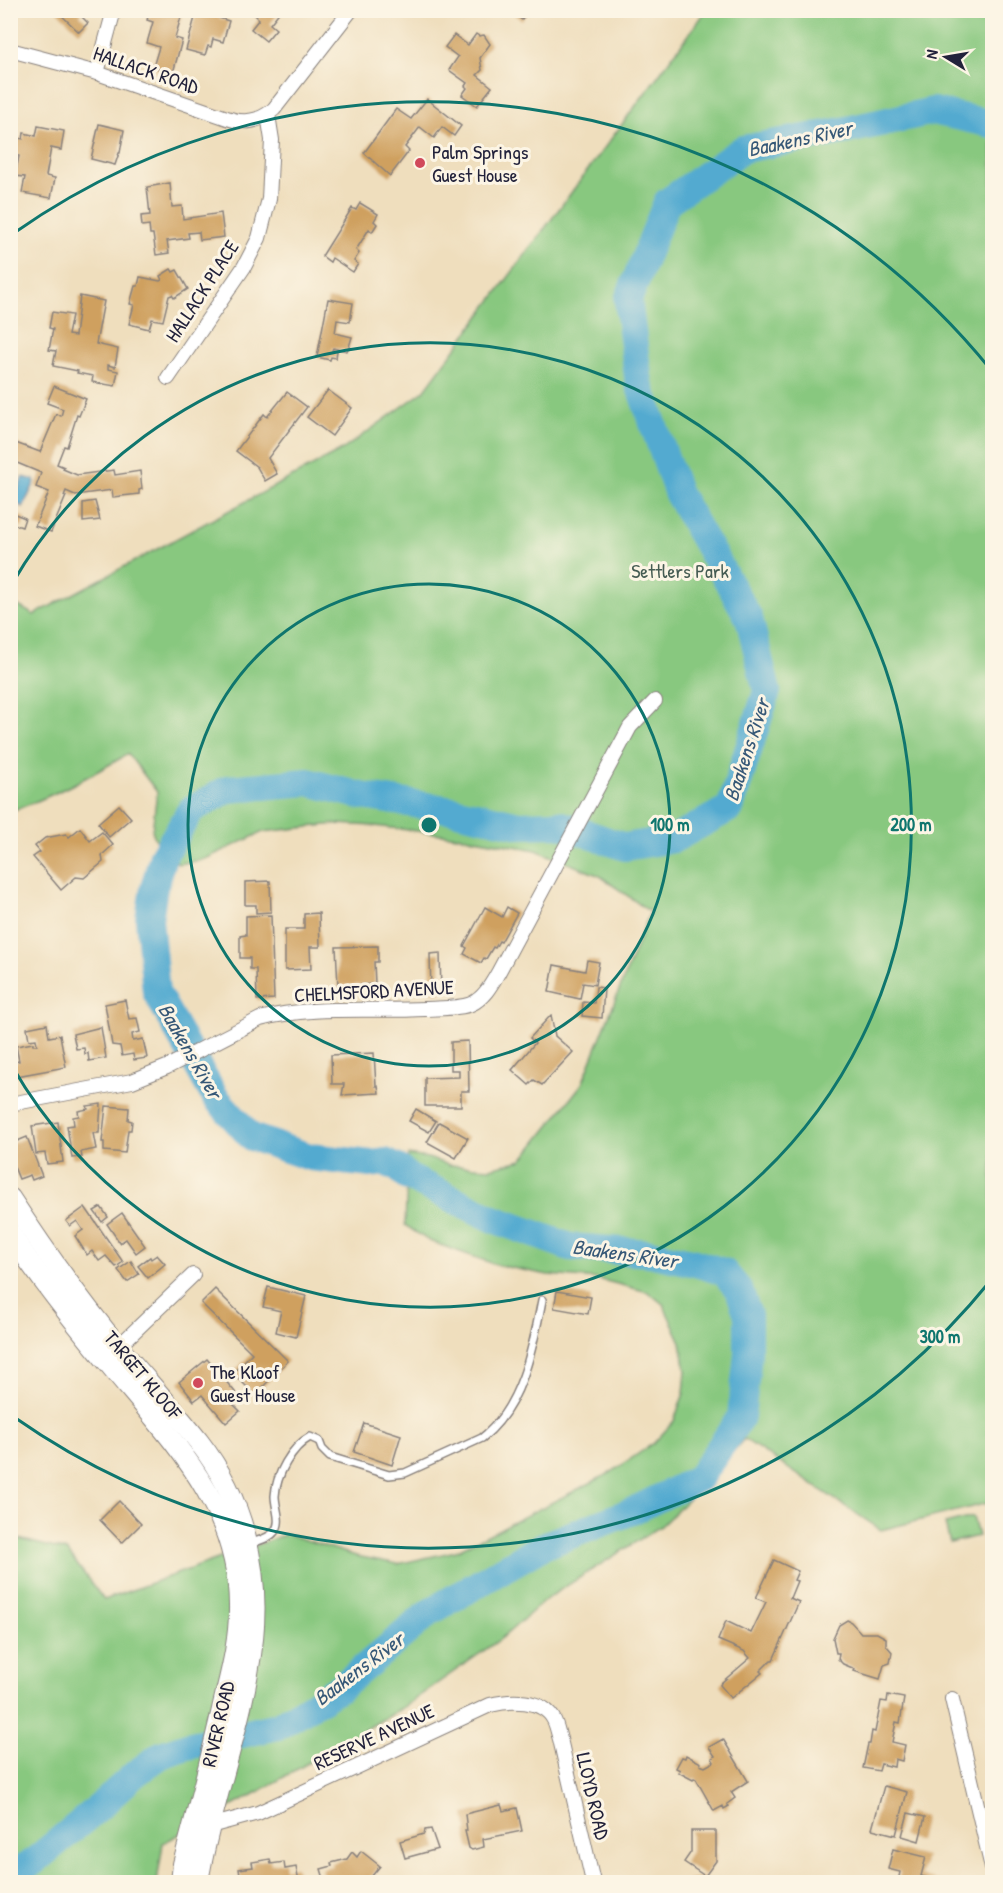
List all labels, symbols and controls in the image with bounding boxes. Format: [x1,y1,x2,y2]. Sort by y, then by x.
north arrow [916,27,976,87]
street label: HALLACK ROAD [90,39,203,100]
text: N [920,47,943,60]
water label: Baakens River [745,113,857,164]
place label: Palm Springs Guest House [432,138,529,188]
marker: Palm Springs Guest House [413,156,427,170]
street label: HALLACK PLACE [159,234,245,347]
park label: Settlers Park [631,557,729,584]
water label: Baakens River [716,692,778,805]
text: 100 m [650,812,690,837]
text: 200 m [891,812,931,837]
centre of rings [419,815,439,835]
street label: CHELMSFORD AVENUE [293,973,455,1008]
water label: Baakens River [151,998,231,1106]
water label: Baakens River [571,1232,682,1276]
text: 300 m [920,1324,960,1349]
street label: TARGET KLOOF [98,1325,189,1425]
place label: The Kloof Guest House [210,1358,296,1408]
marker: The Kloof Guest House [191,1376,205,1390]
water label: Baakens River [308,1623,412,1712]
street label: RIVER ROAD [195,1678,241,1769]
street label: RESERVE AVENUE [309,1697,439,1776]
street label: LLOYD ROAD [570,1750,617,1842]

